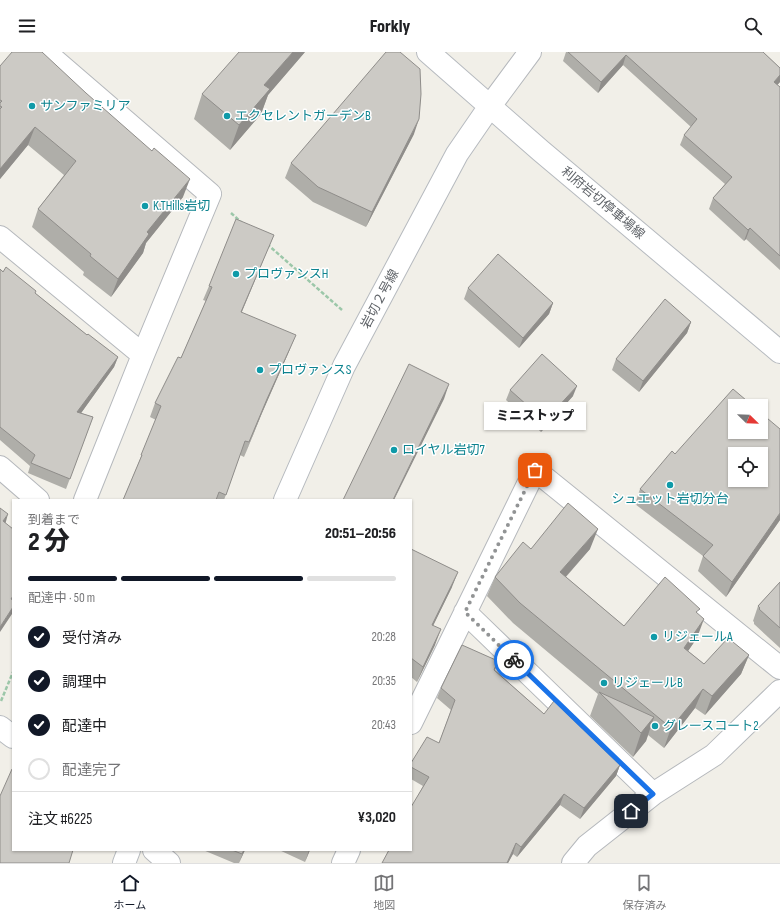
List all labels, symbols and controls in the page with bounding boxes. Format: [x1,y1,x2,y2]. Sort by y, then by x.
icon: menu [16,15,38,37]
icon: search [742,15,764,37]
text: Forkly [370,16,410,37]
place label: サンファミリア [40,98,131,114]
marker: サンファミリア [27,101,37,111]
place label: エクセレントガーデンB [235,108,371,124]
marker: エクセレントガーデンB [222,111,232,121]
street label: 利府岩切停車場線 [558,163,648,243]
place label: K.THills岩切 [153,198,210,214]
marker: K.THills岩切 [140,201,150,211]
place label: プロヴァンスH [244,266,328,282]
street label: 岩切２号線 [358,267,402,331]
marker: プロヴァンスH [231,269,241,279]
place label: プロヴァンスS [268,362,352,378]
marker: プロヴァンスS [255,365,265,375]
north arrow [728,399,768,439]
map controls [728,399,768,487]
callout: ミニストップ [484,402,586,430]
text: ミニストップ [496,408,574,424]
place label: ロイヤル岩切7 [402,442,486,458]
marker: ロイヤル岩切7 [389,445,399,455]
button: locate [728,447,768,487]
pin [518,453,552,487]
icon: bag [524,459,546,481]
marker: シュエット岩切分台 [665,480,675,490]
place label: シュエット岩切分台 [611,491,729,507]
text: 到着まで [28,512,80,528]
text: 20:51–20:56 [325,524,396,543]
text: 2 分 [28,527,70,558]
text: 配達中 · 50 m [28,590,95,606]
icon: check [28,626,50,648]
text: 受付済み [62,629,122,648]
text: 20:28 [371,629,396,645]
place label: リジェールA [662,629,733,645]
marker: リジェールA [649,632,659,642]
courier [494,640,534,680]
icon: bike [503,649,525,671]
icon: check [28,670,50,692]
text: 調理中 [62,673,107,692]
text: 20:35 [372,673,396,689]
place label: リジェールB [612,675,683,691]
marker: リジェールB [599,678,609,688]
icon: check [28,714,50,736]
text: 配達中 [62,717,107,736]
text: 20:43 [372,717,396,733]
place label: グレースコート2 [663,718,759,734]
marker: グレースコート2 [650,721,660,731]
text: 配達完了 [62,761,122,780]
pin [614,794,648,828]
icon: home [620,800,642,822]
text: ¥3,020 [358,808,396,827]
text: 注文 #6225 [28,810,92,829]
tab: ホーム [114,872,146,912]
tab: 地図 [373,872,395,912]
tab: 保存済み [622,872,666,912]

